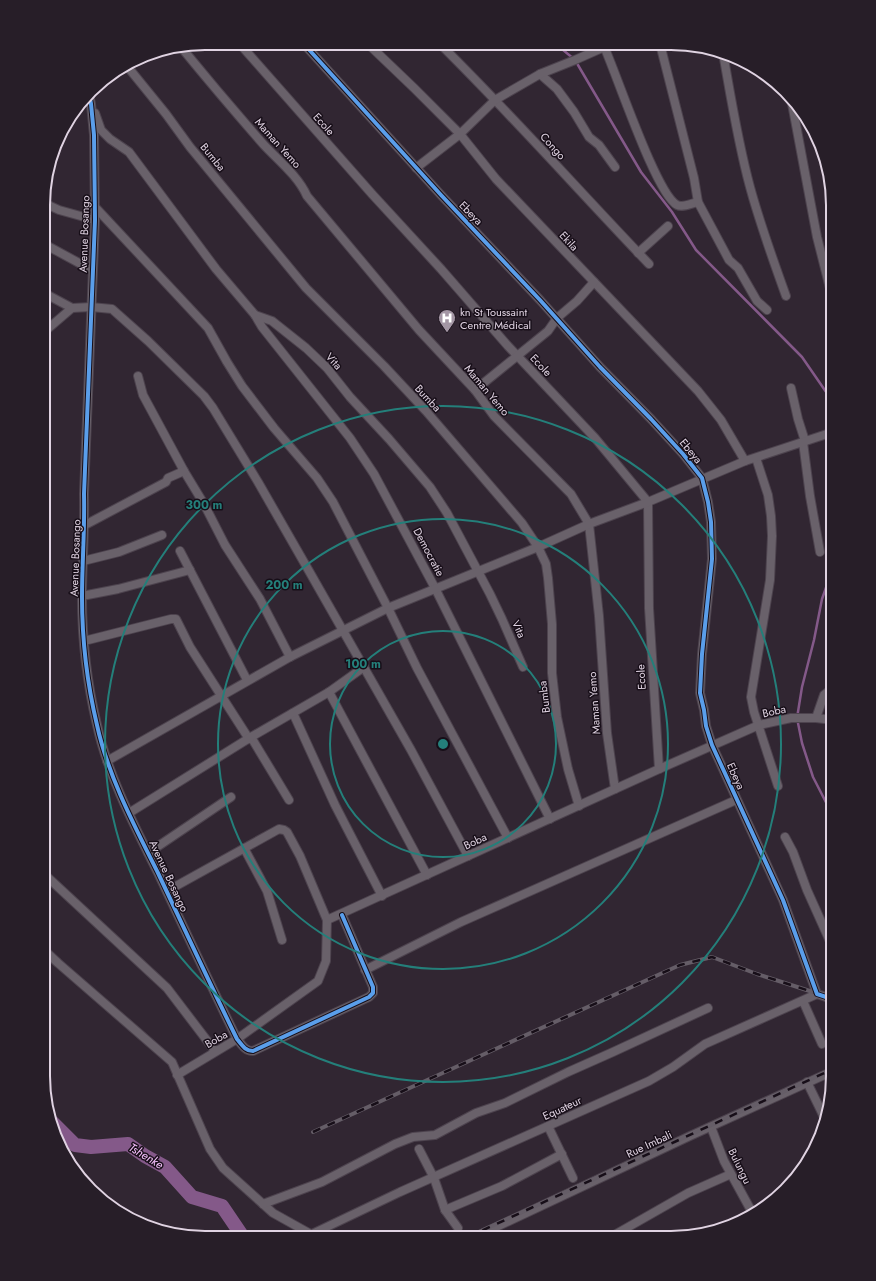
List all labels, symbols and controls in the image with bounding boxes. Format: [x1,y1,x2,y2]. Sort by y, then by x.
street label: Ecole [310,109,339,139]
street label: Maman Yemo [251,114,305,172]
street label: Congo [536,129,570,163]
street label: Bumba [197,140,229,174]
street label: Avenue Bosango [75,195,93,273]
street label: Ebeya [456,197,486,229]
street label: Ekila [556,228,582,254]
place label: kn St Toussaint Centre Médical [460,304,531,333]
hospital icon: kn St Toussaint Centre Médical [437,308,457,333]
street label: Vita [322,349,346,373]
street label: Ecole [526,350,556,380]
street label: Maman Yemo [461,361,513,419]
street label: Bumba [411,381,445,415]
street label: Ebeya [676,435,706,467]
text: 300 m [186,496,223,514]
street label: Avenue Bosango [66,519,84,597]
street label: Democratie [409,525,449,580]
text: 200 m [265,576,303,594]
street label: Vita [508,617,530,641]
text: 100 m [345,655,381,673]
street label: Ecole [632,664,650,690]
street label: Maman Yemo [584,671,604,735]
street label: Bumba [534,680,554,714]
street label: Boba [761,701,787,721]
centre of rings [436,737,450,751]
street label: Ebeya [723,760,749,792]
street label: Boba [461,829,489,853]
street label: Avenue Bosango [145,838,193,914]
street label: Boba [202,1026,230,1052]
street label: Equateur [540,1092,584,1124]
street label: Rue Imbali [623,1126,675,1162]
water label: Tshenke [125,1138,167,1174]
street label: Bulungu [724,1145,756,1187]

